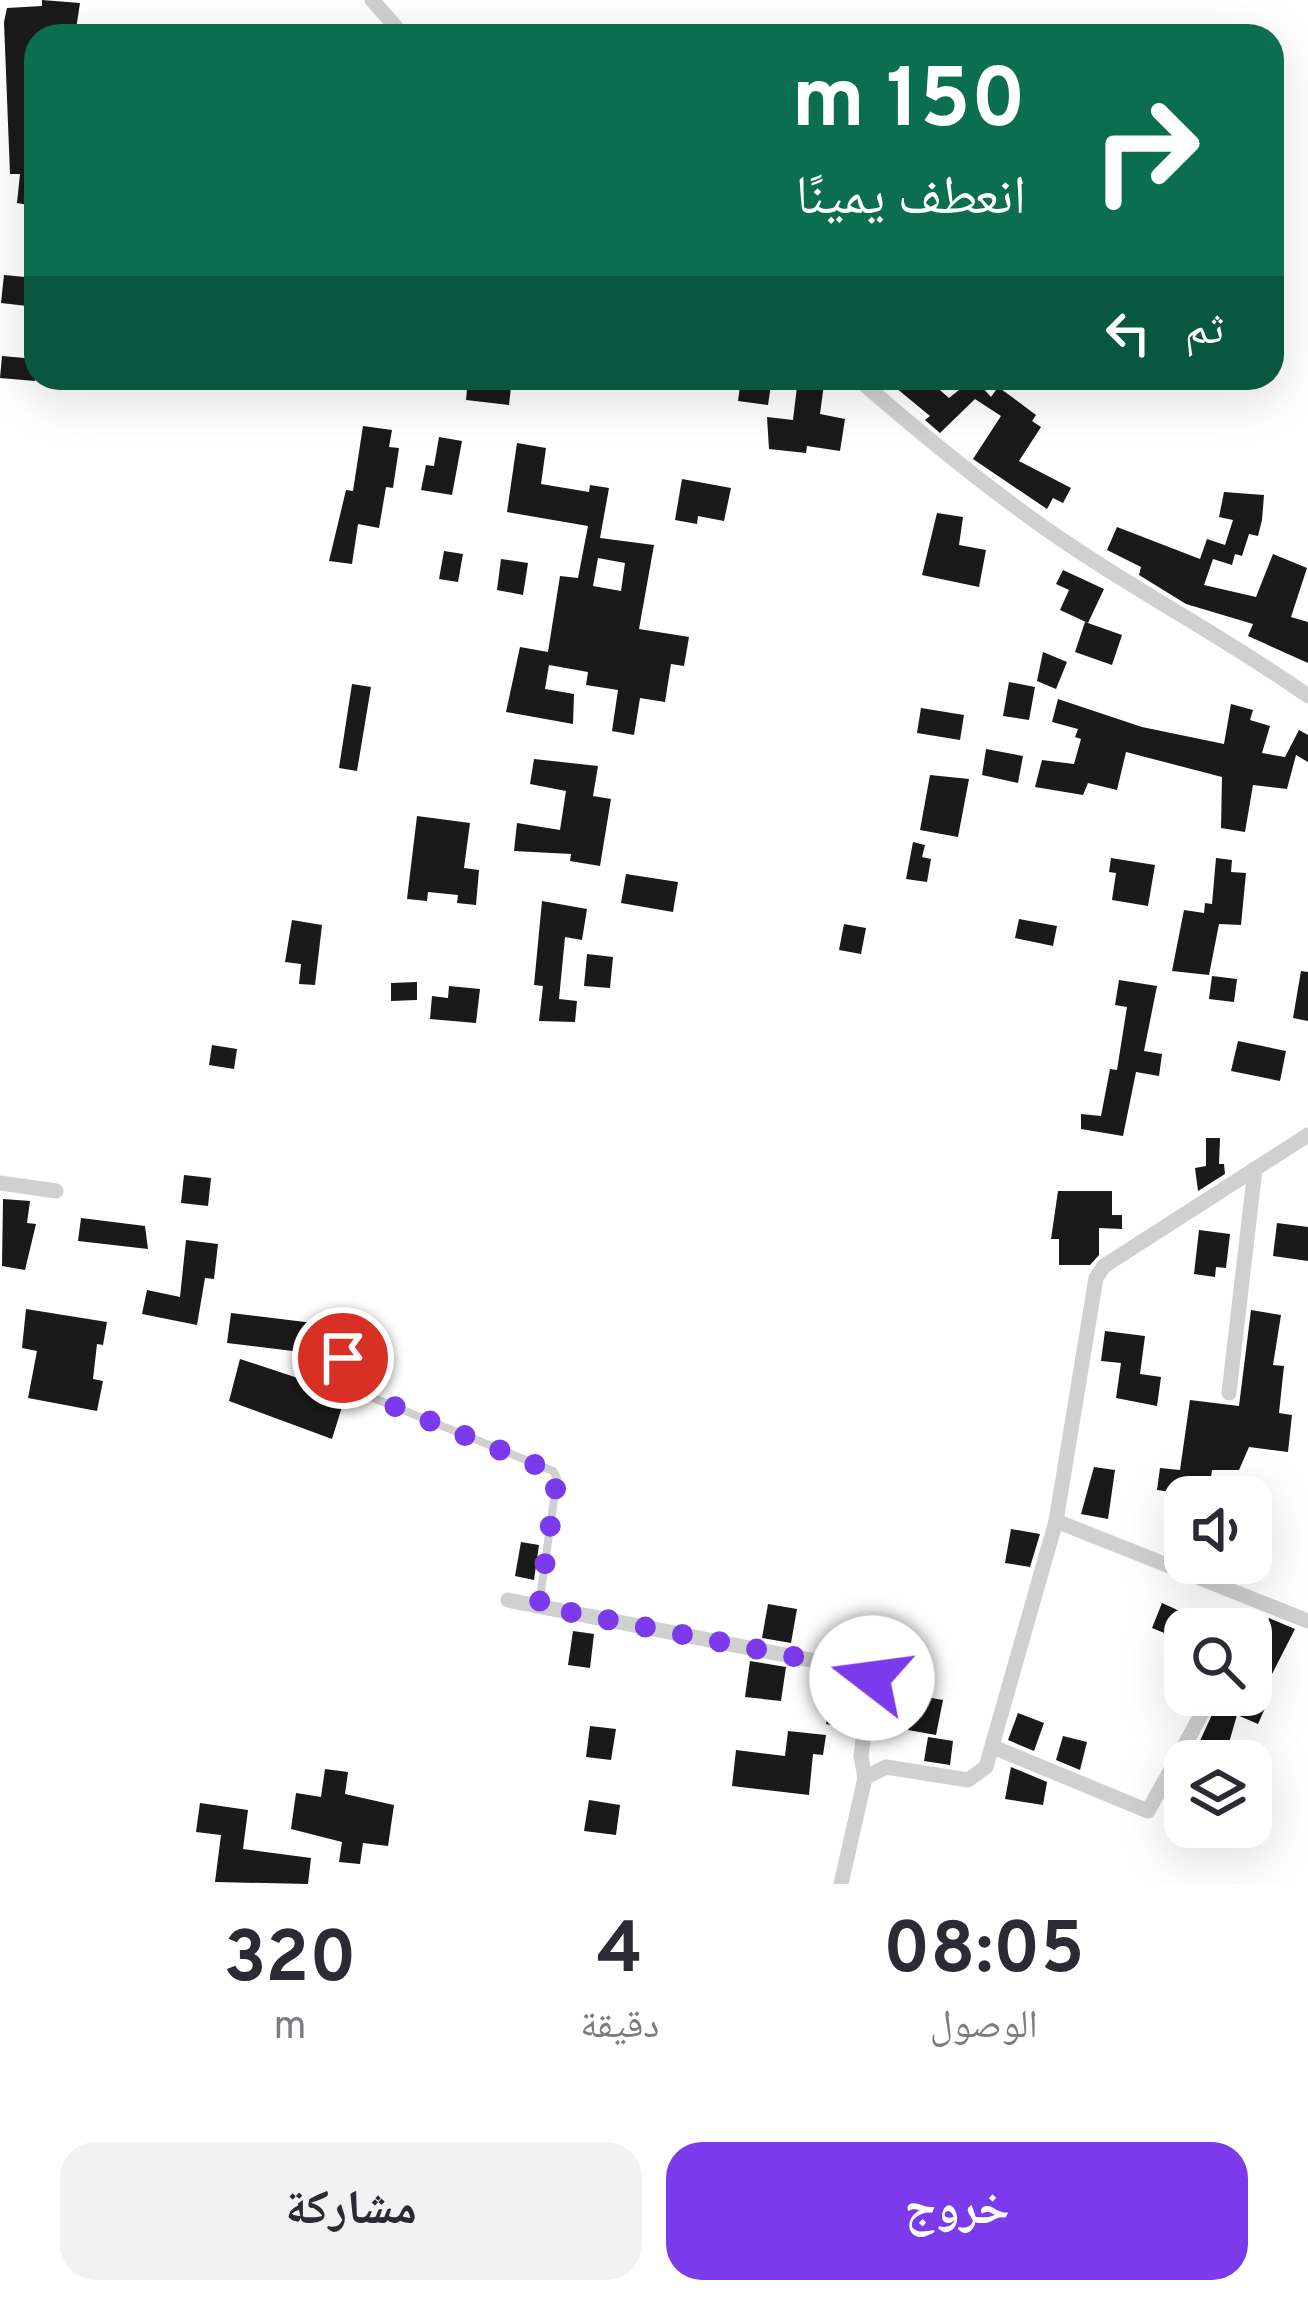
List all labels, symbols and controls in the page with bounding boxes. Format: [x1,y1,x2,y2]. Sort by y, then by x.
text: 150 m [791,51,1026,157]
icon: right [1068,72,1224,228]
text: انعطف يمينًا [795,165,1026,234]
icon: left [1095,300,1161,366]
text: ثم [1185,303,1224,360]
pin [292,1307,394,1409]
icon: arrive [310,1325,376,1391]
map controls [1164,1476,1272,1848]
button: sound [1164,1476,1272,1584]
button: search [1164,1608,1272,1716]
position arrow [809,1615,935,1741]
button: layers [1164,1740,1272,1848]
text: 4 [597,1907,643,1999]
text: 08:05 [883,1907,1084,1999]
text: 320 [224,1916,357,2008]
text: دقيقة [580,2003,659,2052]
text: الوصول [930,2003,1038,2052]
text: m [274,2004,307,2053]
button: مشاركة [60,2142,642,2280]
button: خروج [666,2142,1248,2280]

